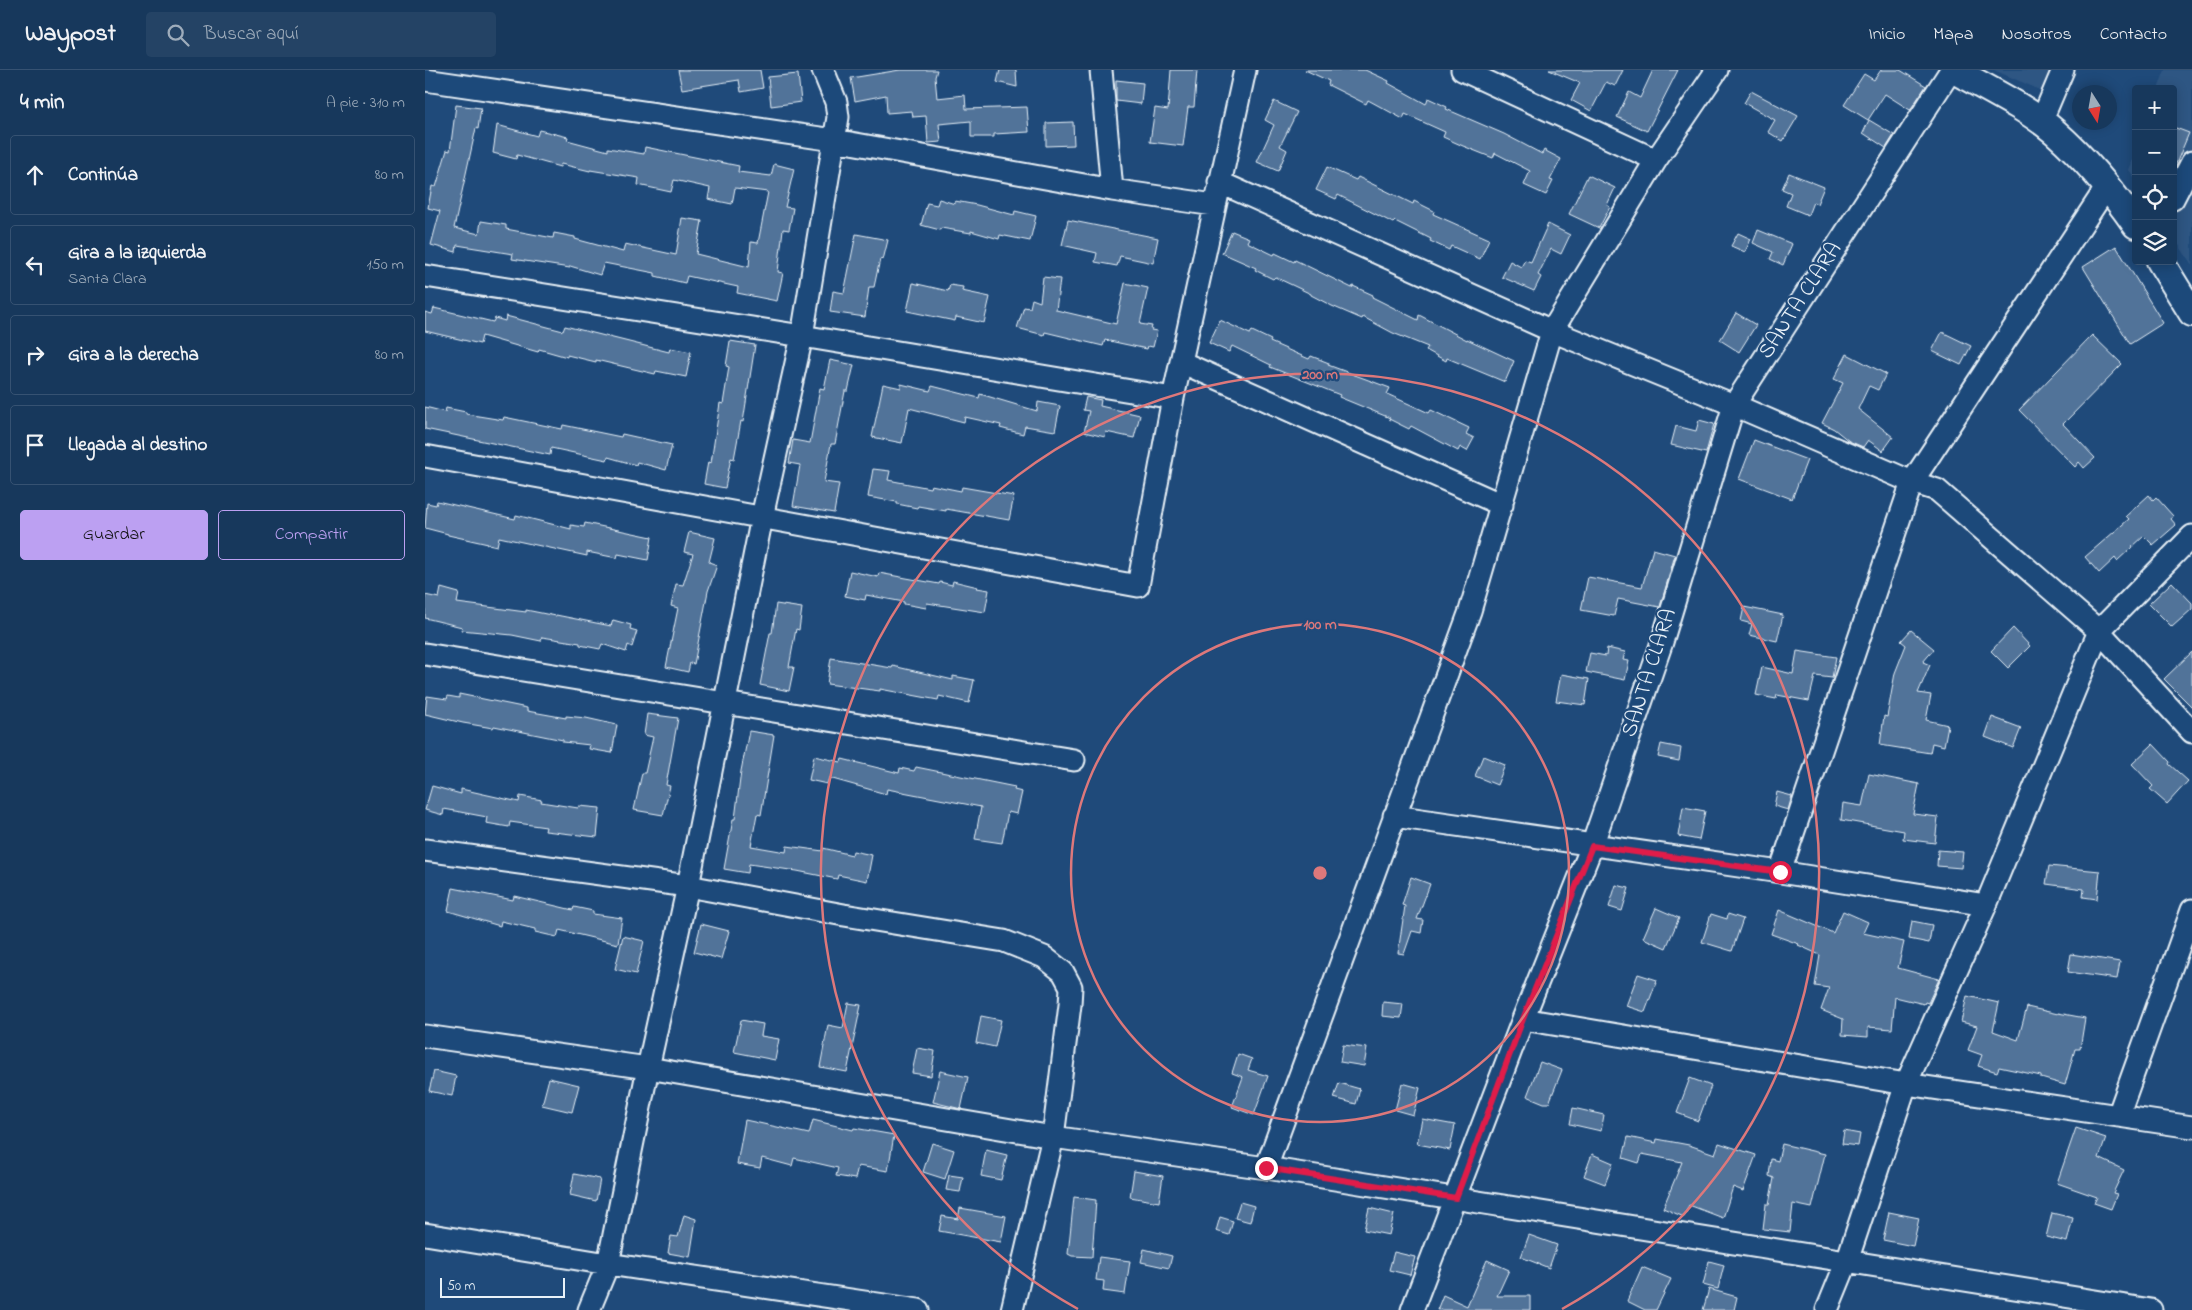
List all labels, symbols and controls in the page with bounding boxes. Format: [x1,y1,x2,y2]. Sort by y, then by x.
search box [146,12,496,57]
text: Waypost [25,17,116,52]
icon: search [164,21,192,49]
text: Buscar aquí [204,21,299,48]
text: Inicio [1868,22,1905,48]
text: Mapa [1933,22,1974,48]
text: Nosotros [2002,22,2072,48]
text: Contacto [2100,22,2167,48]
north arrow [2072,85,2117,130]
map controls [2132,85,2177,265]
button: + [2132,85,2177,130]
text: 4 min [20,88,64,118]
text: A pie · 310 m [326,91,405,115]
button: − [2132,130,2177,175]
icon: ahead [21,161,49,189]
text: Continúa [68,162,138,189]
text: 80 m [375,163,404,187]
button: locate [2132,175,2177,220]
button: layers [2132,220,2177,265]
street label: SANTA CLARA [1751,236,1851,366]
text: Gira a la izquierda [68,240,206,267]
icon: left [21,251,49,279]
text: 150 m [366,253,404,277]
text: Santa Clara [68,267,147,291]
icon: right [21,341,49,369]
text: Gira a la derecha [68,342,199,369]
text: 80 m [375,343,404,367]
text: 200 m [1301,364,1338,386]
icon: arrive [21,431,49,459]
text: Llegada al destino [68,432,207,459]
button: Guardar [20,510,208,560]
button: Compartir [218,510,405,560]
street label: SANTA CLARA [1614,604,1686,742]
text: 100 m [1303,614,1337,636]
route start [1769,861,1792,884]
centre of rings [1311,864,1329,882]
route end [1255,1157,1278,1180]
scale bar [440,1275,565,1298]
text: 50 m [447,1276,475,1297]

